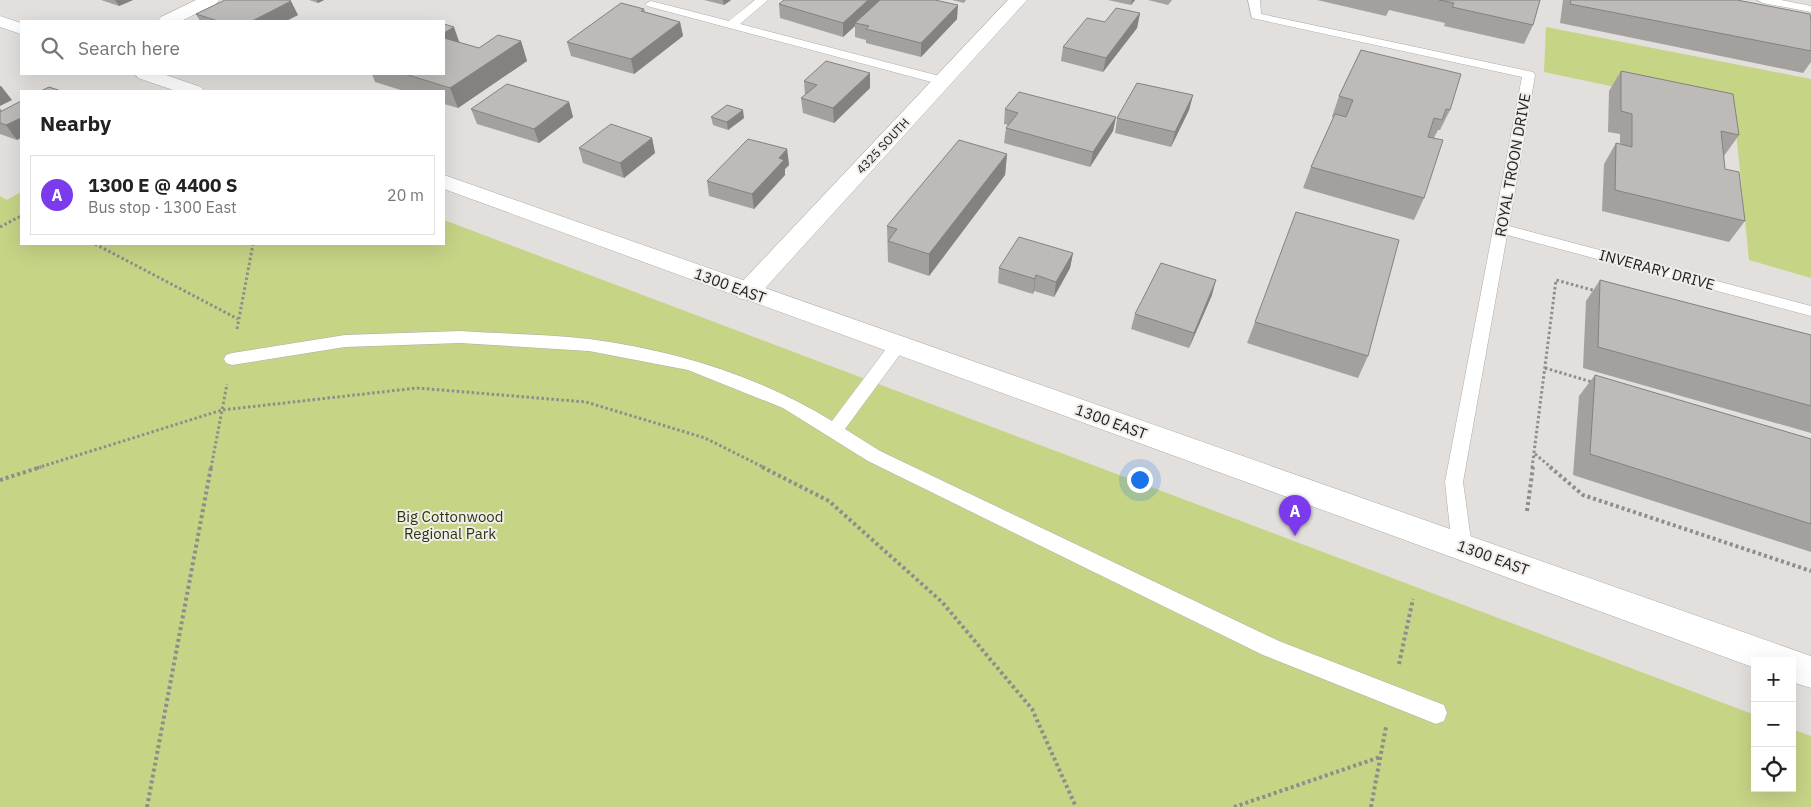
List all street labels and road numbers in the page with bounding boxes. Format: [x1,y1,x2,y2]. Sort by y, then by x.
street label: ROYAL TROON DRIVE [1491,92,1534,238]
street label: 4325 SOUTH [853,115,912,177]
street label: INVERARY DRIVE [1597,245,1717,294]
street label: 1300 EAST [692,264,769,307]
street label: 1300 EAST [1073,400,1150,443]
street label: 1300 EAST [1455,536,1532,579]

